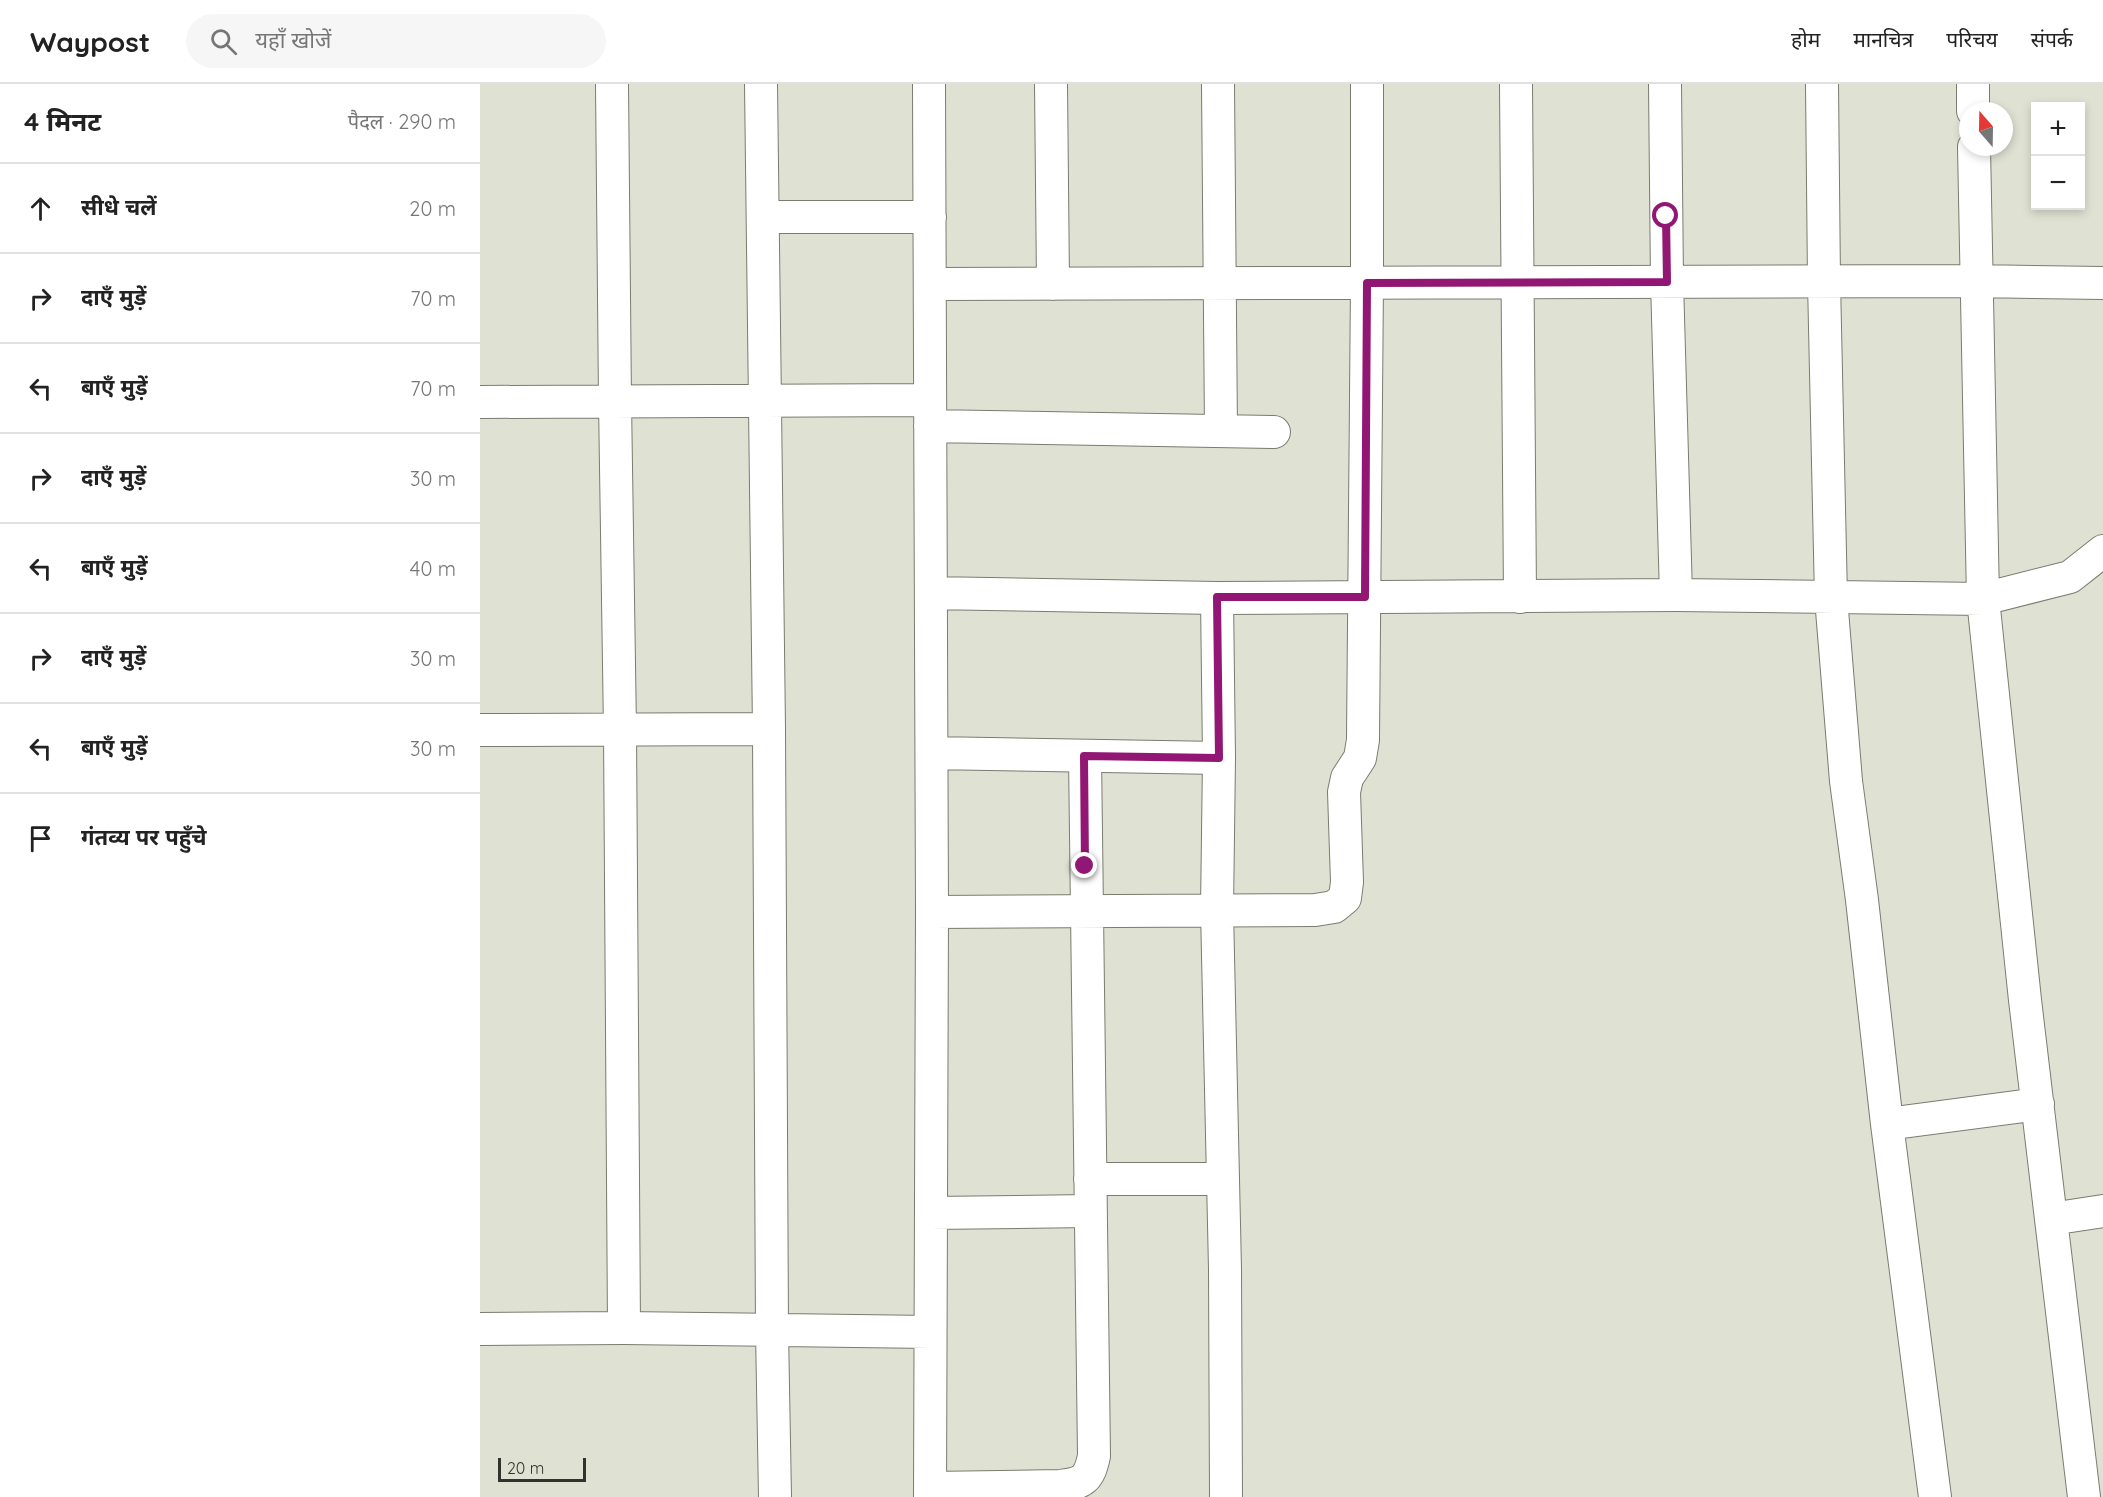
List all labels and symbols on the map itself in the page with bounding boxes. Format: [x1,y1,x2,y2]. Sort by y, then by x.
north arrow [1959,102,2013,156]
route start [1652,202,1678,228]
route end [1071,852,1097,878]
scale bar [498,1455,586,1482]

